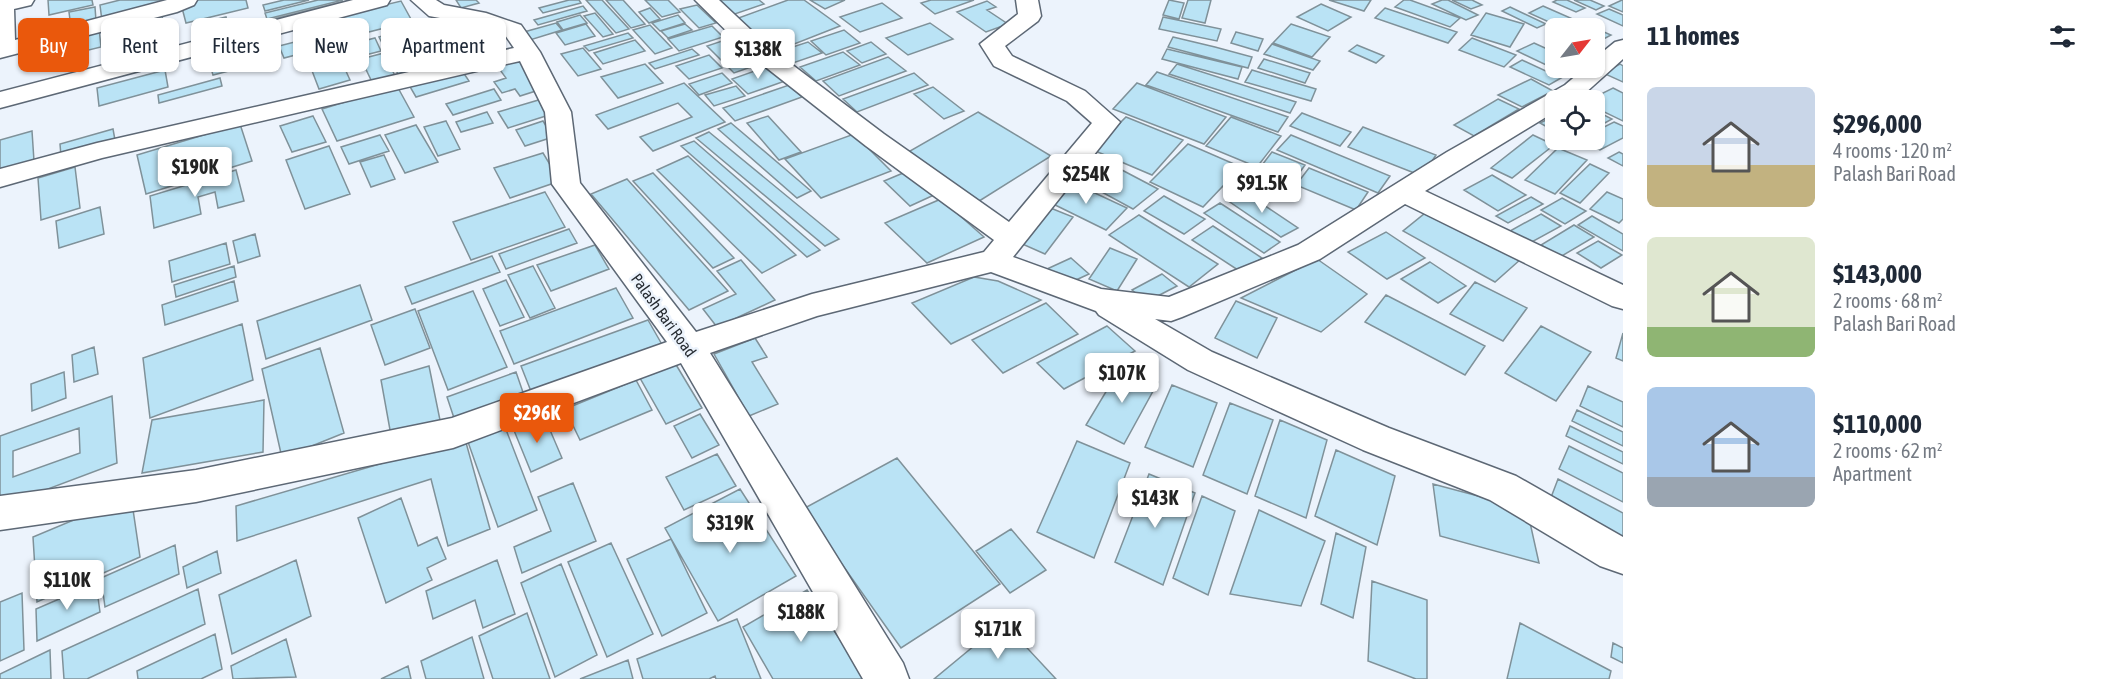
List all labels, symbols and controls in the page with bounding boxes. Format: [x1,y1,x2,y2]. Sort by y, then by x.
chip: Buy [18,18,89,72]
chip: Rent [101,18,179,72]
chip: Filters [191,18,281,72]
chip: New [293,18,369,72]
chip: Apartment [381,18,506,72]
north arrow [1545,18,1605,78]
map controls [1545,18,1605,150]
icon: filters [2046,20,2079,53]
text: 11 homes [1647,21,1740,51]
pin: $138K [716,29,800,80]
text: $138K [735,37,781,60]
button: locate [1545,90,1605,150]
text: $296,000 [1833,109,1922,139]
icon: home [1695,111,1767,183]
text: 4 rooms · 120 m² [1833,139,1952,162]
pin: $190K [153,147,237,198]
pin: $254K [1044,154,1128,205]
text: $190K [172,155,218,178]
text: $254K [1063,162,1109,185]
text: Palash Bari Road [1833,162,1956,185]
pin: $91.5K [1213,163,1311,214]
text: $91.5K [1237,171,1287,194]
text: $143,000 [1833,259,1922,289]
icon: home [1695,261,1767,333]
street label: Palash Bari Road [628,270,700,360]
text: 2 rooms · 68 m² [1833,289,1943,312]
text: Palash Bari Road [1833,312,1956,335]
pin: $107K [1080,353,1164,404]
text: $107K [1099,361,1145,384]
pin: $296K [495,393,579,444]
text: $296K [514,401,560,424]
text: $110,000 [1833,409,1922,439]
icon: home [1695,411,1767,483]
text: 2 rooms · 62 m² [1833,439,1943,462]
text: Apartment [1833,462,1912,485]
pin: $143K [1113,478,1197,529]
text: $143K [1132,486,1178,509]
pin: $319K [688,503,772,554]
text: $319K [707,511,753,534]
pin: $110K [25,560,109,611]
text: $110K [44,568,90,591]
pin: $188K [759,592,843,643]
text: $188K [778,600,824,623]
pin: $171K [956,609,1040,660]
text: $171K [975,617,1021,640]

